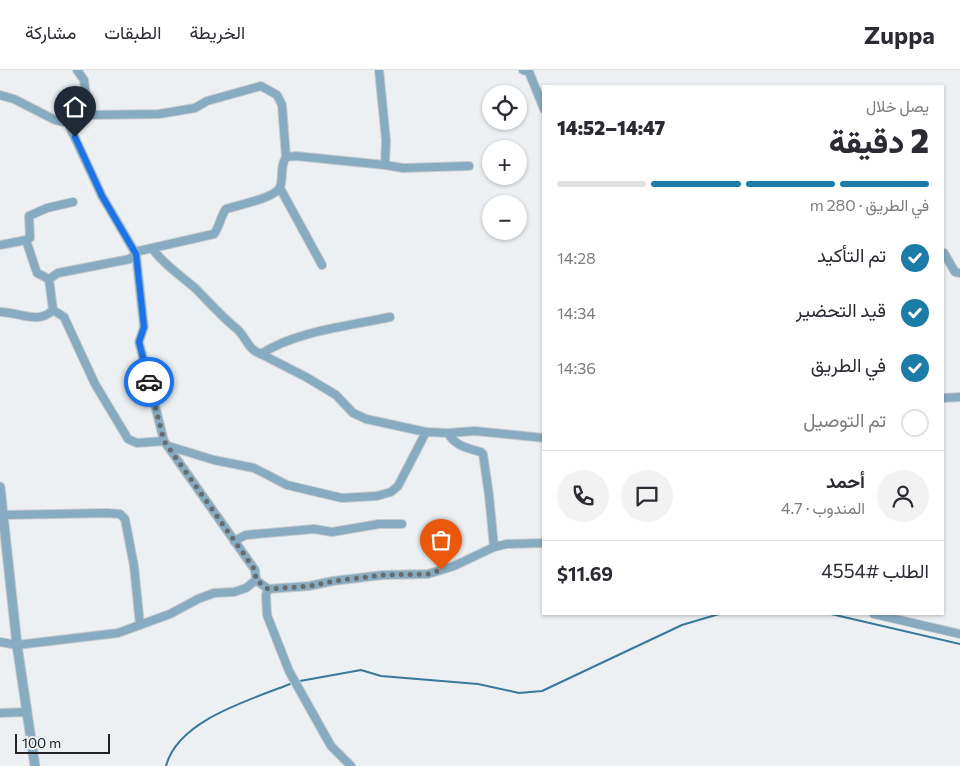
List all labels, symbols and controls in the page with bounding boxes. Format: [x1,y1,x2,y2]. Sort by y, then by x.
text: Zuppa [864,20,935,49]
text: مشاركة [25,21,76,43]
text: الطبقات [104,21,161,43]
text: الخريطة [189,21,245,43]
map controls [482,85,527,240]
button: locate [482,85,527,130]
pin [54,86,96,137]
icon: home [61,93,89,121]
text: يصل خلال [866,96,929,115]
text: 14:47–14:52 [557,116,665,139]
text: 2 دقيقة [829,120,929,160]
button: + [482,140,527,185]
button: − [482,195,527,240]
text: في الطريق · 280 m [810,195,929,214]
text: تم التأكيد [817,243,886,266]
icon: check [901,244,929,272]
text: 14:28 [557,248,596,267]
text: قيد التحضير [796,298,886,321]
icon: check [901,299,929,327]
text: 14:34 [557,303,596,322]
text: في الطريق [811,353,886,376]
icon: check [901,354,929,382]
courier [124,357,174,407]
text: 14:36 [557,358,596,377]
icon: car [135,368,163,396]
text: تم التوصيل [803,408,886,431]
text: أحمد [826,469,865,492]
button: phone [557,470,609,522]
button: chat [621,470,673,522]
button: person [877,470,929,522]
text: المندوب · 4.7 [781,498,865,517]
pin [420,519,462,570]
icon: bag [427,526,455,554]
text: الطلب #4554 [821,559,929,582]
text: $11.69 [557,562,613,585]
scale bar [15,731,110,754]
text: 100 m [22,734,61,751]

